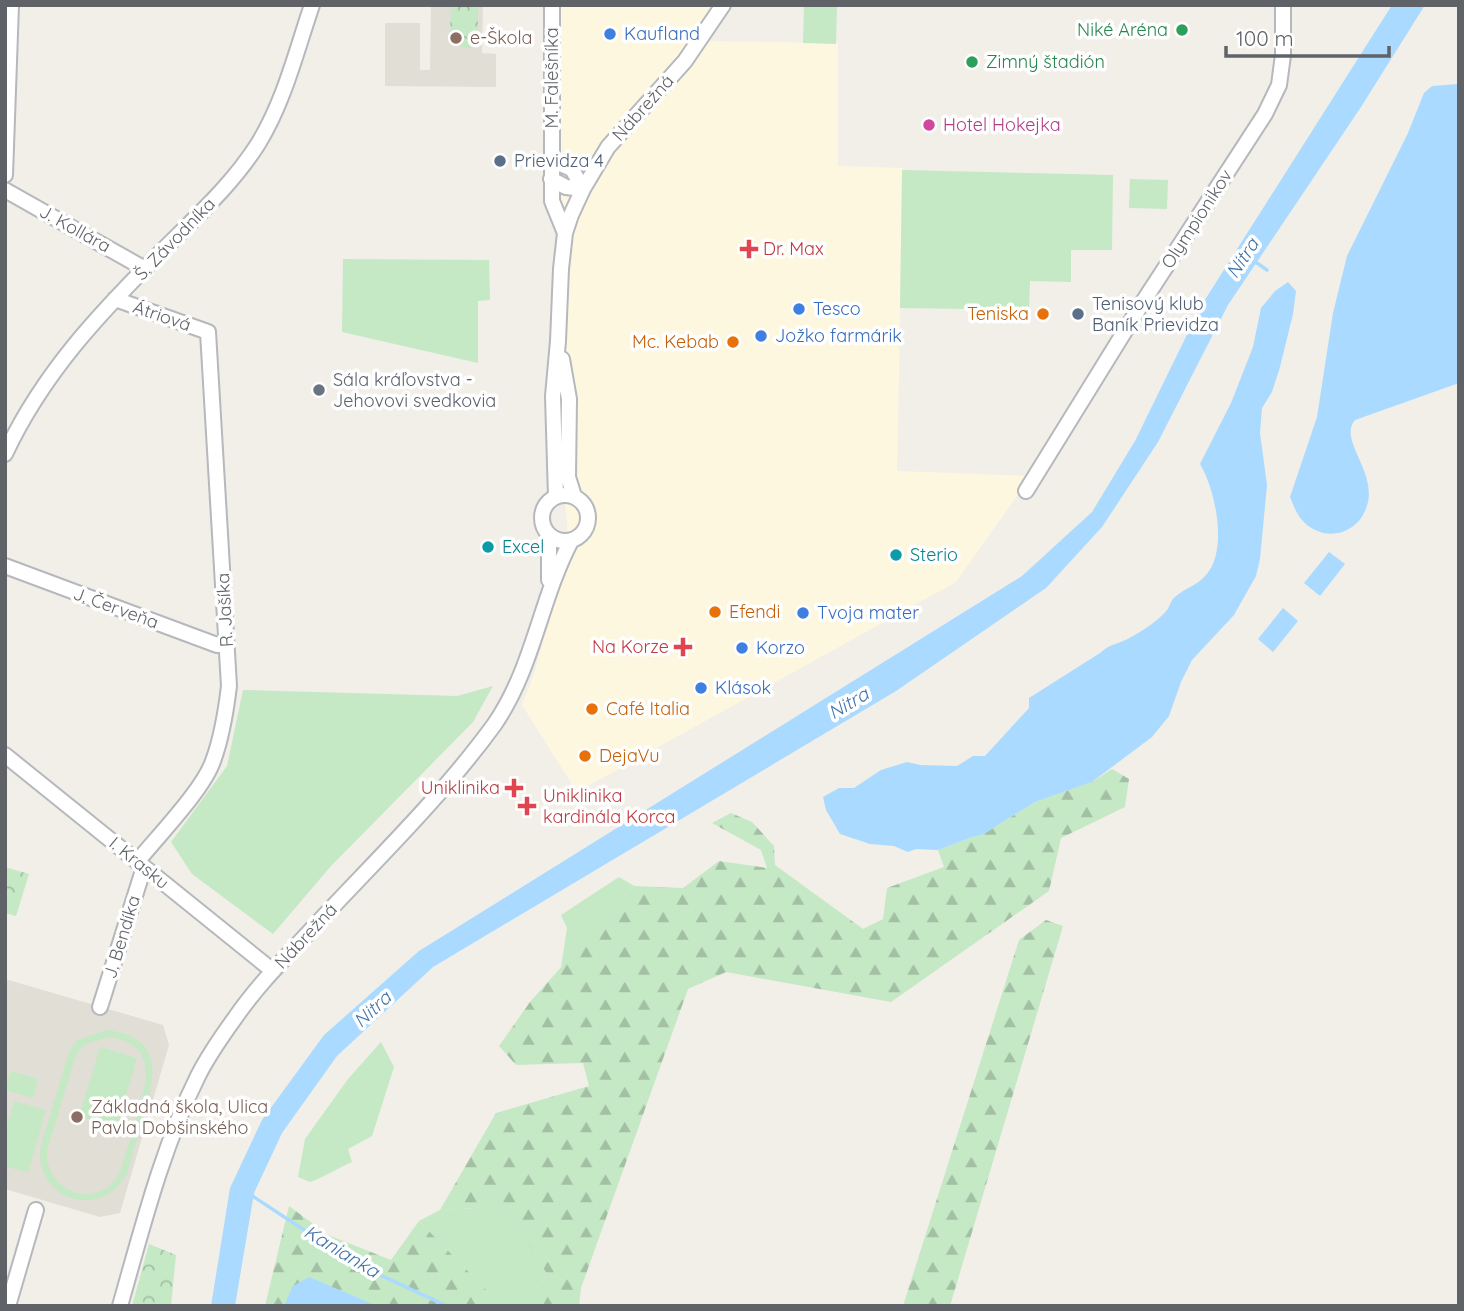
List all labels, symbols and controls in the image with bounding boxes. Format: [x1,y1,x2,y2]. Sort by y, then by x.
scale bar [1226,14,1389,58]
place label: Niké Aréna [1077,18,1168,41]
place label: Kaufland [624,22,700,45]
marker: Niké Aréna [1174,22,1190,38]
text: 100 m [1236,25,1294,51]
place label: e-Škola [470,26,532,49]
marker: Kaufland [602,26,618,42]
street label: M. Falešníka [540,27,563,129]
marker: e-Škola [448,30,464,46]
place label: Zimný štadión [986,50,1105,73]
marker: Zimný štadión [964,54,980,70]
street label: Nábrežná [607,70,678,146]
place label: Hotel Hokejka [943,113,1061,136]
marker: Hotel Hokejka [921,117,937,133]
place label: Prievidza 4 [514,149,604,172]
marker: Prievidza 4 [492,153,508,169]
street label: Olympionikov [1156,165,1237,273]
street label: Š. Závodníka [129,192,220,285]
street label: J. Kollára [36,200,115,258]
water label: Nitra [1220,232,1265,283]
place label: Dr. Max [763,237,824,260]
marker: Dr. Max [741,241,757,257]
place label: Tenisový klub Baník Prievidza [1092,292,1219,336]
street label: Átriová [130,295,194,336]
place label: Tesco [813,297,861,320]
marker: Tesco [791,301,807,317]
place label: Teniska [967,302,1029,325]
marker: Teniska [1035,306,1051,322]
marker: Tenisový klub Baník Prievidza [1070,306,1086,322]
place label: Jožko farmárik [775,324,902,347]
marker: Jožko farmárik [753,328,769,344]
place label: Mc. Kebab [632,330,719,353]
marker: Mc. Kebab [725,334,741,350]
place label: Sála kráľovstva - Jehovovi svedkovia [333,368,496,412]
marker: Sála kráľovstva - Jehovovi svedkovia [311,382,327,398]
place label: Excel [502,535,544,558]
marker: Excel [480,539,496,555]
place label: Sterio [910,543,958,566]
marker: Sterio [888,547,904,563]
street label: R. Jašíka [211,572,238,648]
street label: J. Červeňa [70,581,162,634]
place label: Efendi [729,600,780,623]
place label: Tvoja mater [817,601,919,624]
marker: Efendi [707,604,723,620]
marker: Tvoja mater [795,605,811,621]
place label: Na Korze [592,635,669,658]
place label: Korzo [756,636,805,659]
marker: Na Korze [675,639,691,655]
marker: Korzo [734,640,750,656]
place label: Klások [715,676,771,699]
marker: Klások [693,680,709,696]
water label: Nitra [823,681,874,724]
place label: Café Italia [606,697,690,720]
marker: Café Italia [584,701,600,717]
place label: DejaVu [599,744,660,767]
marker: DejaVu [577,748,593,764]
place label: Uniklinika [421,776,500,799]
marker: Uniklinika [506,780,522,796]
place label: Uniklinika kardinála Korca [543,784,675,828]
marker: Uniklinika kardinála Korca [517,796,537,816]
street label: I. Krasku [105,831,174,894]
street label: J. Bendíka [98,892,145,981]
street label: Nábrežná [269,898,342,973]
water label: Nitra [348,985,397,1032]
place label: Základná škola, Ulica Pavla Dobšinského [91,1095,268,1139]
marker: Základná škola, Ulica Pavla Dobšinského [69,1109,85,1125]
water label: Kanianka [300,1219,385,1284]

